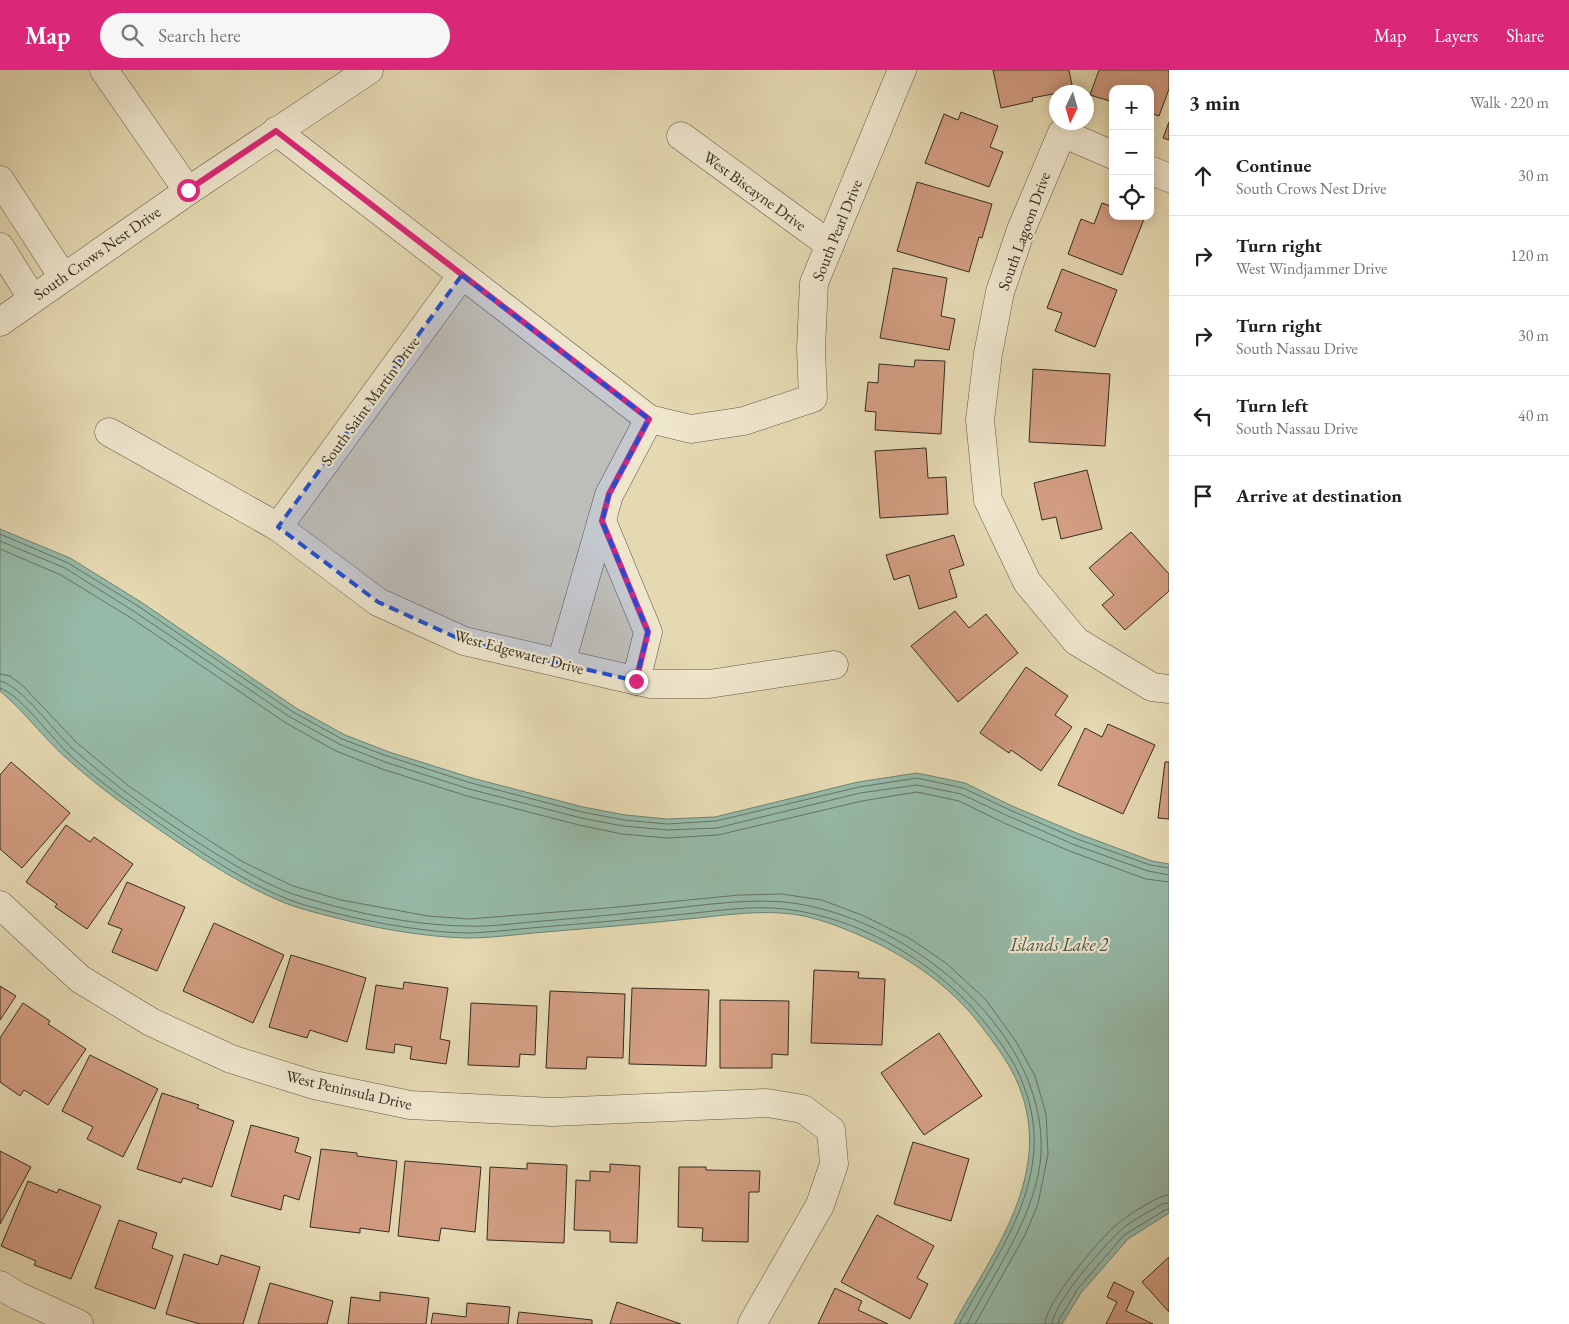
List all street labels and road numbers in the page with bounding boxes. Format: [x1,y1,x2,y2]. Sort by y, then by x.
street label: West Biscayne Drive [699,146,811,236]
street label: South Lagoon Drive [993,169,1055,293]
street label: South Pearl Drive [807,176,867,284]
street label: South Crows Nest Drive [29,201,165,305]
street label: South Saint Martin Drive [316,332,424,470]
street label: West Edgewater Drive [452,625,586,679]
street label: West Peninsula Drive [284,1065,414,1115]

